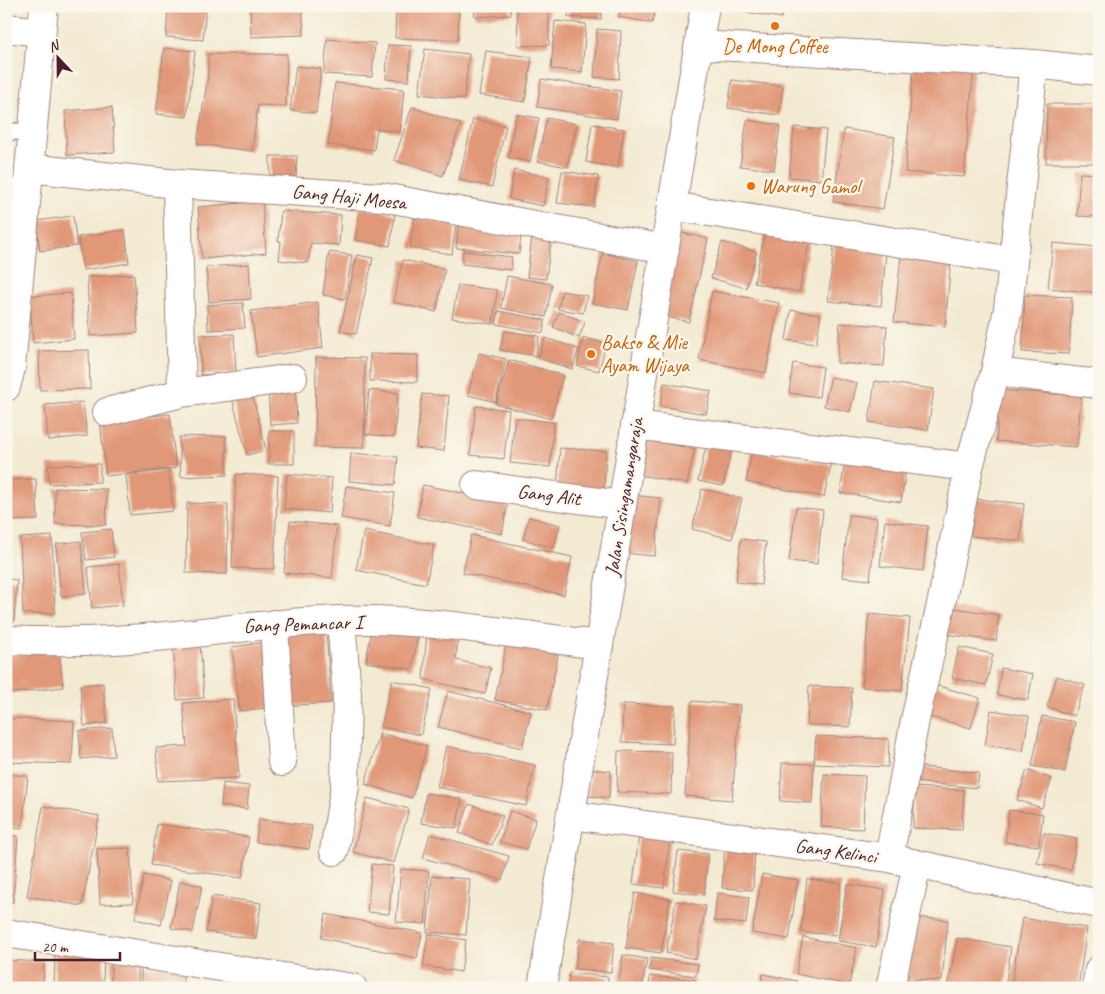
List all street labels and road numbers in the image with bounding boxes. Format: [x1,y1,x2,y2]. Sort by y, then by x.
street label: Gang Haji Moesa [291,179,409,216]
street label: Jalan Sisingamangaraja [599,414,649,579]
street label: Gang Alit [516,479,584,512]
street label: Gang Pemancar I [243,609,368,639]
street label: Gang Kelinci [794,833,881,869]

